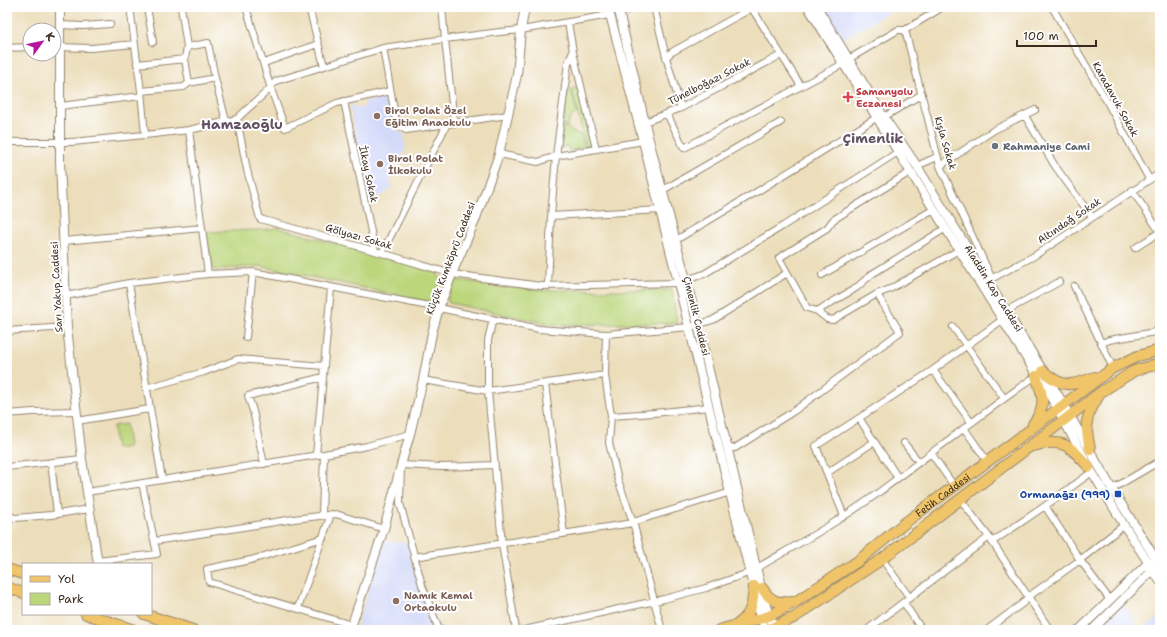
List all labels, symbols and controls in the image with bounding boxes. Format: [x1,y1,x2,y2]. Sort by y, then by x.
north arrow [22,22,62,62]
scale bar [1017,22,1096,48]
text: 100 m [1023,28,1059,44]
text: K [42,30,59,44]
street label: Tünelboğazı Sokak [666,55,753,108]
street label: Karadavuk Sokak [1090,59,1142,139]
place label: Samanyolu Eczanesi [856,85,913,110]
marker: Samanyolu Eczanesi [843,92,853,102]
place label: Birol Polat Özel Eğitim Anaokulu [385,104,471,129]
marker: Birol Polat Özel Eğitim Anaokulu [372,111,382,121]
district label: Hamzaoğlu [201,115,283,133]
street label: Kışla Sokak [932,115,959,172]
district label: Çimenlik [843,129,903,147]
place label: Rahmaniye Cami [1003,140,1090,153]
marker: Rahmaniye Cami [990,141,1000,151]
street label: İlkay Sokak [356,144,381,204]
place label: Birol Polat İlkokulu [388,152,443,177]
marker: Birol Polat İlkokulu [375,159,385,169]
street label: Altındağ Sokak [1035,194,1104,246]
street label: Küçük Kumköprü Caddesi [423,200,478,317]
street label: Gölyazı Sokak [324,221,394,252]
street label: Sarı Yakup Caddesi [48,241,65,333]
street label: Aladdin Kap Caddesi [961,242,1026,334]
street label: Çimenlik Caddesi [680,275,713,357]
street label: Fetih Caddesi [913,470,973,520]
place label: Ormanağzı (999) [1020,488,1110,501]
marker: Ormanağzı (999) [1113,489,1123,499]
legend [22,563,152,615]
text: Yol [58,571,75,587]
place label: Namık Kemal Ortaokulu [404,589,473,614]
text: Park [58,591,84,607]
marker: Namık Kemal Ortaokulu [391,596,401,606]

